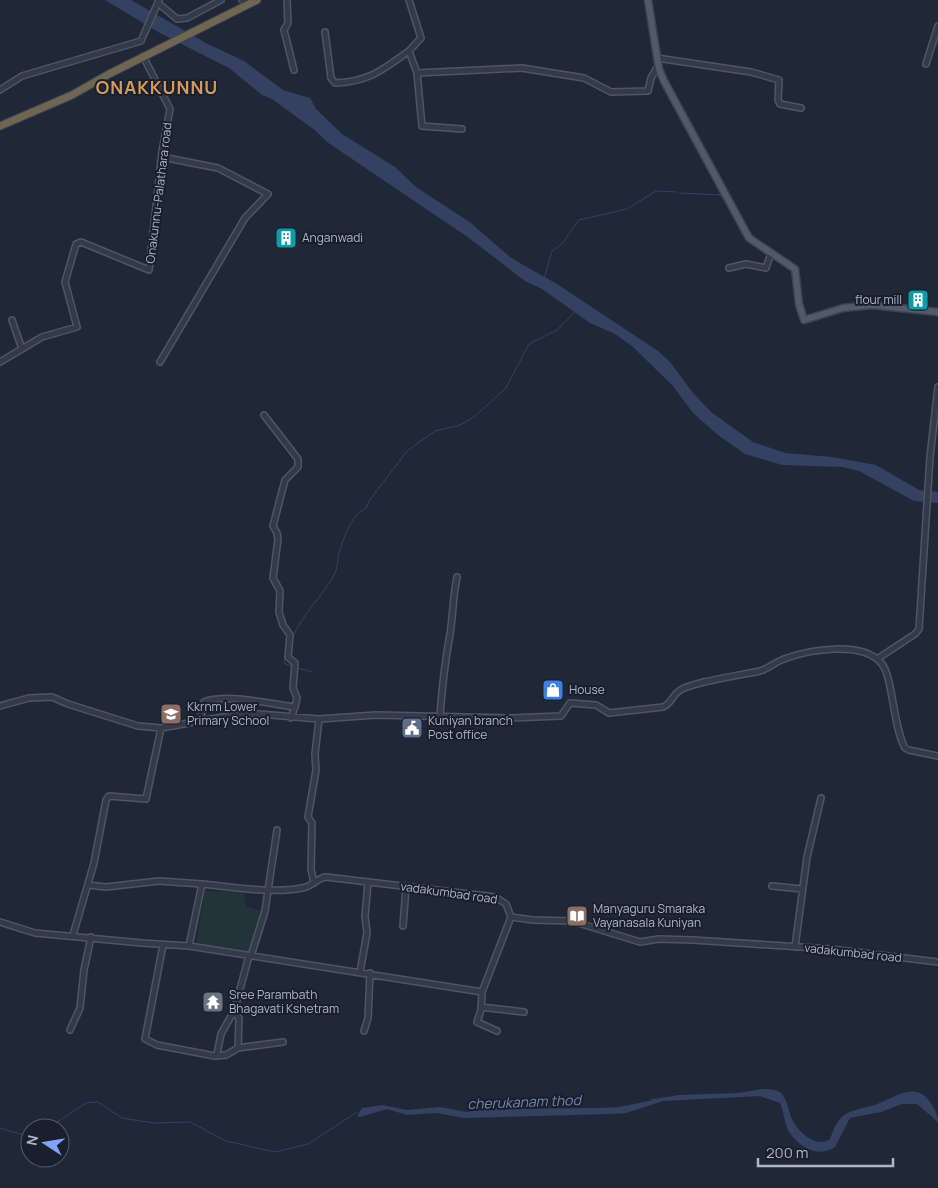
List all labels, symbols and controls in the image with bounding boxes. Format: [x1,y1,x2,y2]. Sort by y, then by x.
district label: ONAKKUNNU [96,75,218,99]
street label: Onakunnu-Palathara road [141,121,176,264]
building icon: Anganwadi [274,226,298,250]
place label: Anganwadi [302,229,363,246]
building icon: flour mill [906,288,930,312]
place label: flour mill [855,291,902,308]
shop icon: House [541,678,565,702]
place label: House [569,681,605,698]
place label: Kkrnm Lower Primary School [187,698,269,729]
school or university icon: Kkrnm Lower Primary School [159,702,183,726]
place label: Kuniyan branch Post office [428,712,513,743]
public building icon: Kuniyan branch Post office [400,716,424,740]
street label: vadakumbad road [399,877,499,908]
place label: Manyaguru Smaraka Vayanasala Kuniyan [593,900,705,931]
library icon: Manyaguru Smaraka Vayanasala Kuniyan [565,904,589,928]
street label: vadakumbad road [804,939,903,966]
place label: Sree Parambath Bhagavati Kshetram [229,986,339,1017]
temple icon: Sree Parambath Bhagavati Kshetram [201,990,225,1014]
water label: cherukanam thod [467,1090,583,1113]
north arrow [20,1118,70,1168]
text: N [21,1133,42,1147]
scale bar [758,1136,893,1168]
text: 200 m [766,1142,809,1163]

